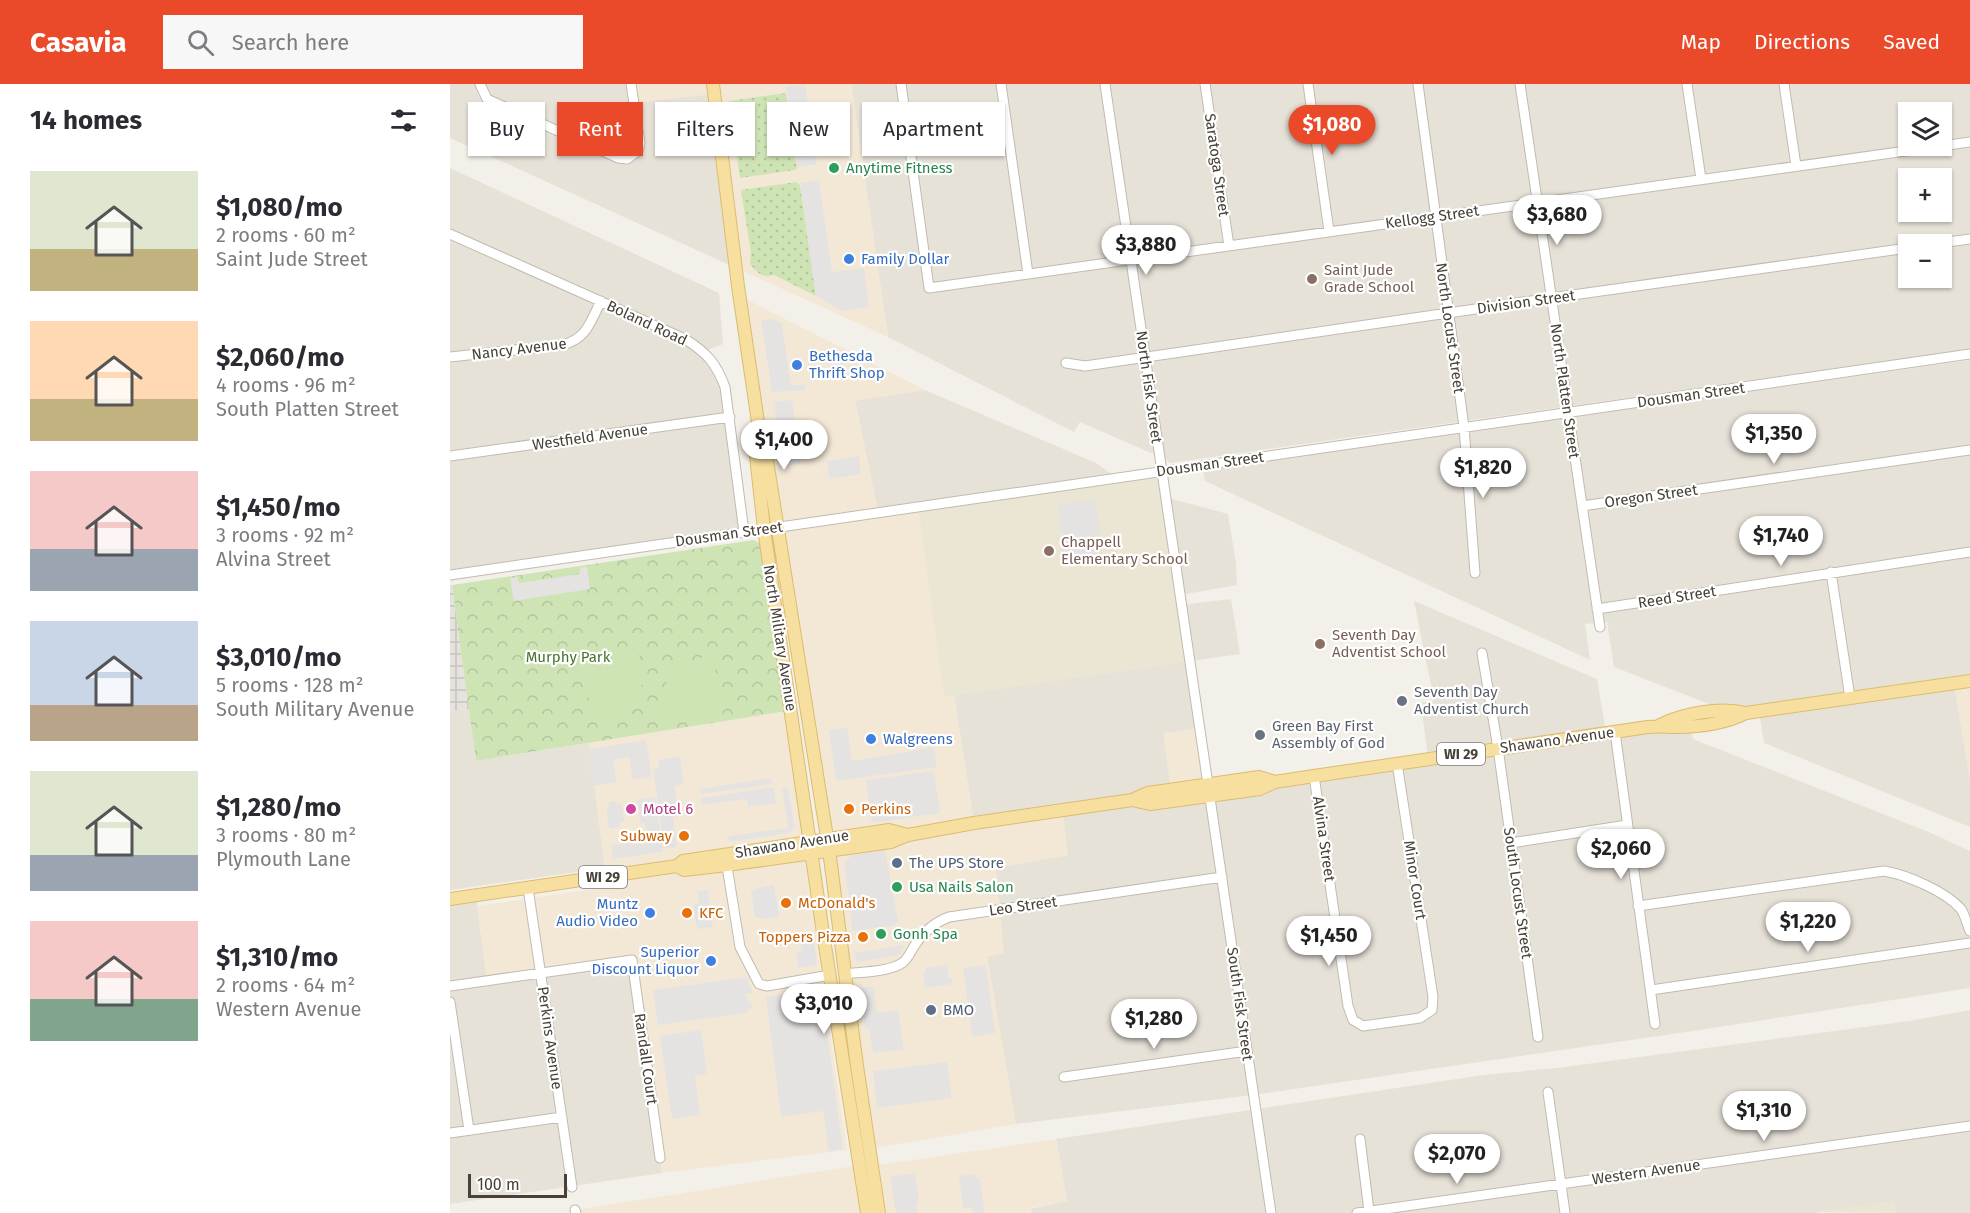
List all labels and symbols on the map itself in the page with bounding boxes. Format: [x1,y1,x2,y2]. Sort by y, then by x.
pin: $1,080 [1283,105,1381,156]
street label: Saratoga Street [1201,112,1233,218]
place label: Anytime Fitness [846,159,953,177]
marker: Anytime Fitness [827,161,841,175]
pin: $3,680 [1508,195,1606,246]
street label: Kellogg Street [1384,201,1481,232]
pin: $3,880 [1097,225,1195,276]
place label: Family Dollar [861,250,950,268]
marker: Family Dollar [842,252,856,266]
place label: Saint Jude Grade School [1324,261,1415,296]
street label: North Locust Street [1432,262,1468,395]
marker: Saint Jude Grade School [1305,272,1319,286]
street label: Division Street [1476,286,1577,318]
street label: Boland Road [604,297,690,349]
street label: North Platten Street [1547,322,1583,460]
street label: North Fisk Street [1132,330,1166,445]
street label: Nancy Avenue [471,334,567,364]
place label: Bethesda Thrift Shop [809,347,885,382]
marker: Bethesda Thrift Shop [790,358,804,372]
street label: Dousman Street [1636,378,1747,411]
pin: $1,350 [1725,414,1823,465]
street label: Westfield Avenue [531,420,649,454]
pin: $1,400 [735,420,833,471]
street label: Dousman Street [1155,447,1266,480]
pin: $1,820 [1434,448,1532,499]
street label: Oregon Street [1603,480,1699,511]
pin: $1,740 [1732,516,1830,567]
street label: Dousman Street [674,517,785,550]
place label: Chappell Elementary School [1061,533,1189,568]
marker: Chappell Elementary School [1042,544,1056,558]
street label: North Military Avenue [760,564,800,712]
street label: Reed Street [1637,582,1718,612]
place label: Seventh Day Adventist School [1332,626,1447,661]
marker: Seventh Day Adventist School [1313,637,1327,651]
park label: Murphy Park [526,648,611,666]
place label: Seventh Day Adventist Church [1414,683,1529,718]
marker: Seventh Day Adventist Church [1395,694,1409,708]
place label: Green Bay First Assembly of God [1272,717,1385,752]
street label: Shawano Avenue [1499,723,1615,757]
marker: Green Bay First Assembly of God [1253,728,1267,742]
place label: Walgreens [883,730,953,748]
marker: Walgreens [864,732,878,746]
road number: WI 29 [1437,743,1485,765]
street label: Alvina Street [1309,795,1339,883]
place label: Motel 6 [643,800,693,818]
place label: Perkins [861,800,911,818]
marker: Motel 6 [624,802,638,816]
marker: Perkins [842,802,856,816]
street label: Shawano Avenue [734,826,850,862]
street label: South Locust Street [1500,826,1536,960]
place label: Subway [620,827,673,845]
marker: Subway [677,829,691,843]
pin: $2,060 [1572,829,1670,880]
street label: Minor Court [1400,839,1430,921]
place label: The UPS Store [909,854,1004,872]
marker: The UPS Store [890,856,904,870]
road number: WI 29 [579,866,627,888]
place label: Usa Nails Salon [909,878,1014,896]
marker: Usa Nails Salon [890,880,904,894]
street label: Leo Street [988,892,1059,920]
place label: McDonald's [798,894,876,912]
place label: Muntz Audio Video [556,895,638,930]
marker: McDonald's [779,896,793,910]
pin: $1,220 [1759,902,1857,953]
place label: KFC [699,904,724,922]
marker: Muntz Audio Video [643,906,657,920]
marker: KFC [680,906,694,920]
pin: $1,450 [1280,916,1378,967]
place label: Gonh Spa [893,925,958,943]
marker: Gonh Spa [874,927,888,941]
place label: Toppers Pizza [759,928,851,946]
marker: Toppers Pizza [856,930,870,944]
place label: Superior Discount Liquor [592,943,699,978]
street label: South Fisk Street [1223,946,1257,1062]
marker: Superior Discount Liquor [704,954,718,968]
pin: $3,010 [775,984,873,1035]
street label: Perkins Avenue [534,985,566,1091]
pin: $1,280 [1105,999,1203,1050]
place label: BMO [943,1001,974,1019]
marker: BMO [924,1003,938,1017]
street label: Randall Court [631,1012,661,1107]
pin: $1,310 [1715,1091,1813,1142]
pin: $2,070 [1408,1134,1506,1185]
street label: Western Avenue [1591,1155,1701,1189]
scale bar [468,1171,567,1198]

